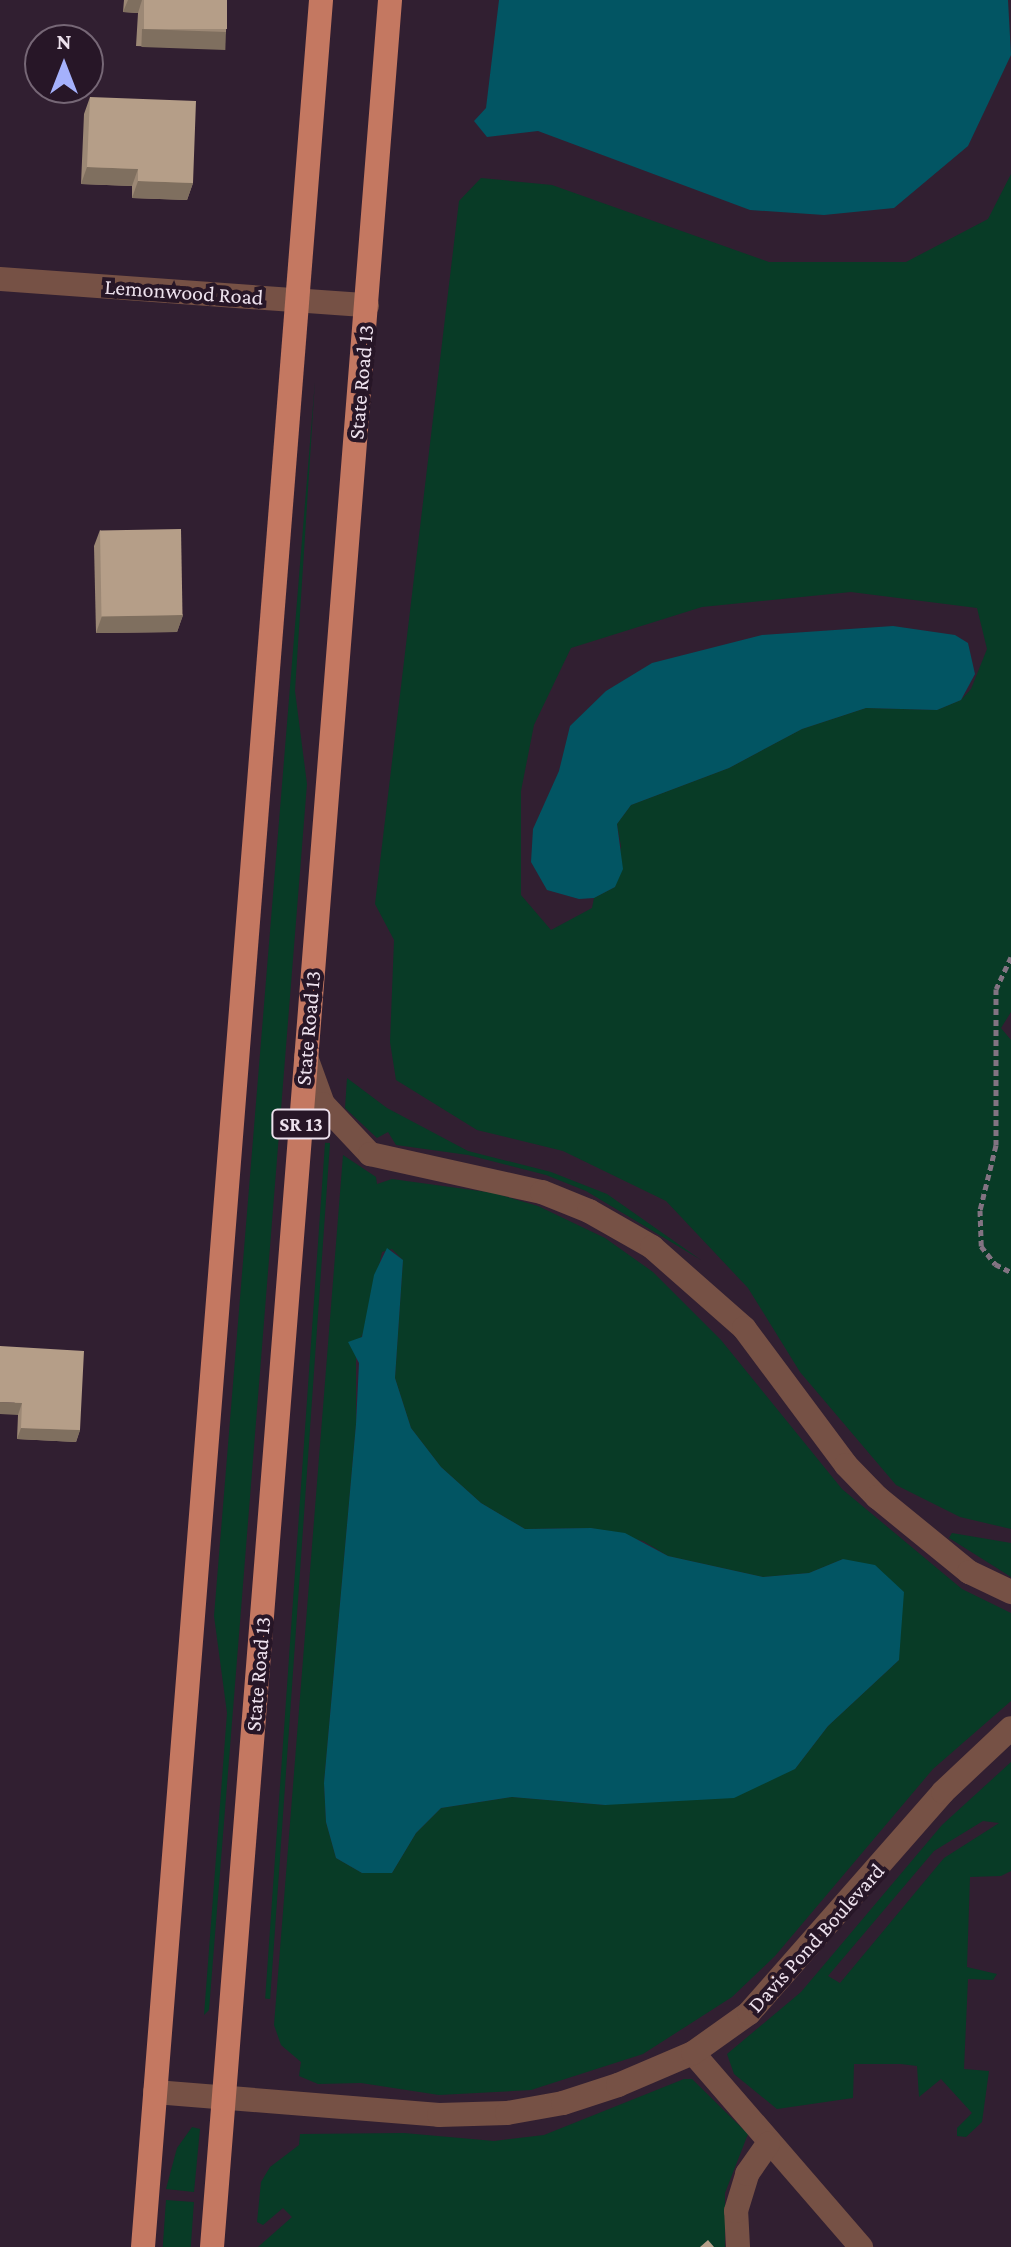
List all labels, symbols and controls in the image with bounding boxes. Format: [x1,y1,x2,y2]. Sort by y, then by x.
north arrow [24,24,104,104]
text: N [57,29,72,54]
street label: Lemonwood Road [104,273,264,311]
street label: State Road 13 [343,324,379,440]
street label: State Road 13 [290,970,326,1086]
road number: SR 13 [271,1108,331,1140]
street label: State Road 13 [240,1616,276,1732]
street label: Davis Pond Boulevard [742,1858,890,2018]

